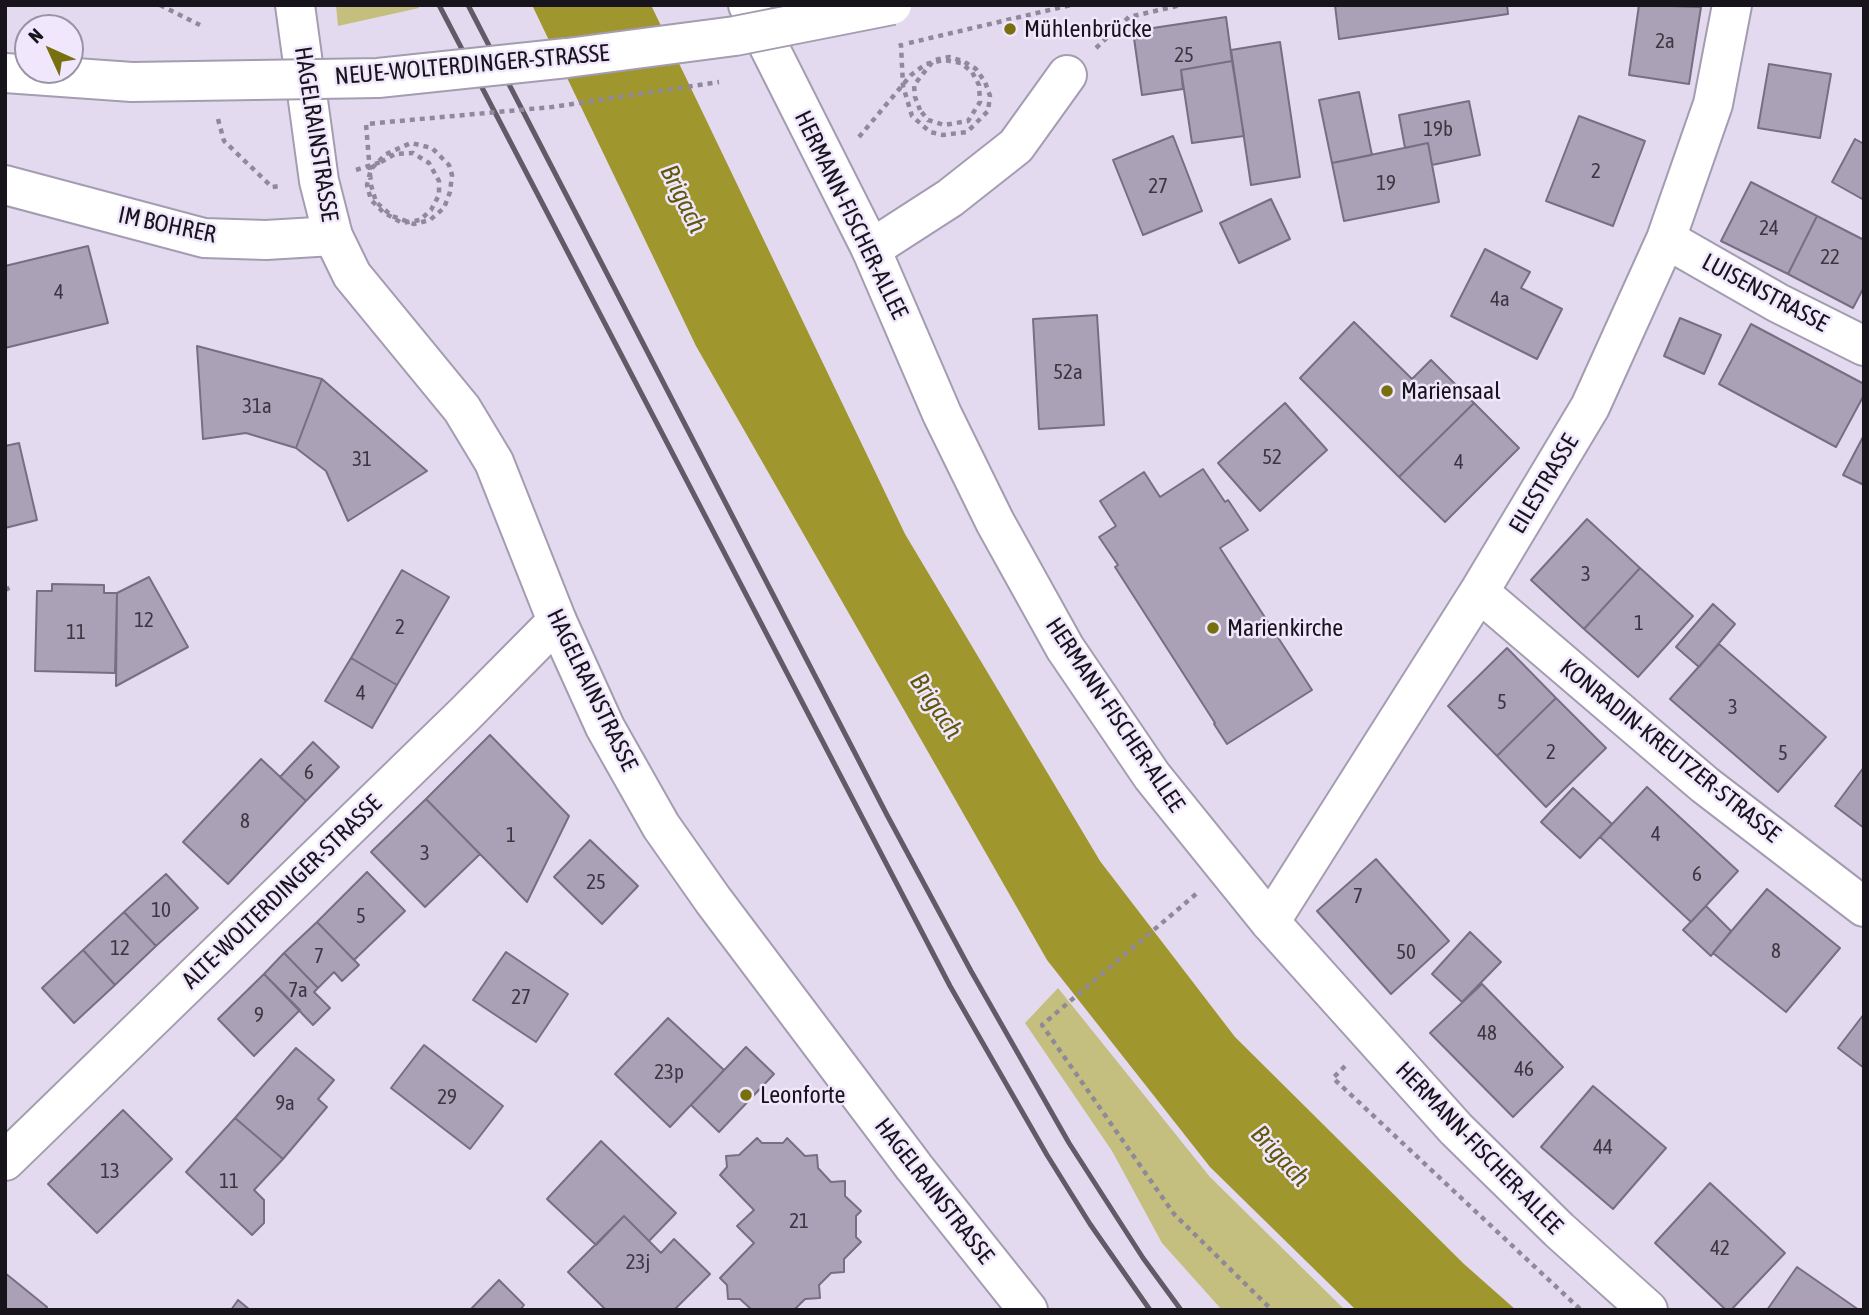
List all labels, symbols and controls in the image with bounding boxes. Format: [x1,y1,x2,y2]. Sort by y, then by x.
north arrow [14,14,84,84]
place label: Mühlenbrücke [1024,15,1152,43]
marker: Mühlenbrücke [1002,21,1018,37]
text: N [24,24,47,47]
house number: 2a [1655,28,1675,54]
street label: NEUE-WOLTERDINGER-STRASSE [334,39,610,91]
house number: 25 [1174,42,1194,68]
street label: HAGELRAINSTRASSE [288,44,344,224]
street label: HERMANN-FISCHER-ALLEE [788,106,914,324]
house number: 19b [1423,116,1453,142]
house number: 2 [1591,158,1601,184]
water label: Brigach [653,160,713,238]
house number: 19 [1376,170,1396,196]
house number: 27 [1148,173,1168,199]
street label: IM BOHRER [116,201,218,249]
house number: 24 [1759,215,1779,241]
house number: 22 [1820,244,1840,270]
street label: LUISENSTRASSE [1697,248,1833,338]
house number: 4 [54,279,64,305]
house number: 4a [1490,286,1510,312]
house number: 52a [1053,359,1083,385]
place label: Mariensaal [1401,377,1501,405]
marker: Mariensaal [1379,383,1395,399]
house number: 31a [242,393,272,419]
street label: EILESTRASSE [1503,429,1585,539]
house number: 52 [1262,444,1282,470]
house number: 31 [352,446,372,472]
house number: 4 [1454,449,1464,475]
house number: 3 [1581,561,1591,587]
street label: HAGELRAINSTRASSE [540,604,644,776]
house number: 12 [134,607,154,633]
house number: 1 [1634,610,1644,636]
street label: HERMANN-FISCHER-ALLEE [1039,612,1191,818]
house number: 2 [395,614,405,640]
place label: Marienkirche [1227,614,1343,642]
house number: 11 [66,619,86,645]
marker: Marienkirche [1205,620,1221,636]
street label: KONRADIN-KREUTZER-STRASSE [1554,653,1786,849]
water label: Brigach [903,667,969,745]
house number: 4 [356,680,366,706]
house number: 5 [1497,689,1507,715]
house number: 3 [1728,694,1738,720]
house number: 2 [1546,739,1556,765]
house number: 5 [1778,740,1788,766]
house number: 6 [304,759,314,785]
street label: ALTE-WOLTERDINGER-STRASSE [176,789,388,995]
house number: 8 [240,808,250,834]
house number: 4 [1651,821,1661,847]
house number: 1 [506,822,516,848]
house number: 3 [420,840,430,866]
house number: 6 [1692,861,1702,887]
house number: 25 [586,869,606,895]
house number: 7 [1353,883,1363,909]
house number: 10 [151,897,171,923]
house number: 5 [356,903,366,929]
house number: 12 [110,935,130,961]
house number: 8 [1771,938,1781,964]
house number: 50 [1396,939,1416,965]
house number: 7 [314,943,324,969]
house number: 7a [288,977,308,1003]
house number: 27 [511,984,531,1010]
house number: 9 [254,1002,264,1028]
house number: 48 [1477,1020,1497,1046]
street label: HERMANN-FISCHER-ALLEE [1389,1056,1569,1240]
house number: 46 [1514,1056,1534,1082]
house number: 23p [654,1059,684,1085]
place label: Leonforte [760,1081,845,1109]
house number: 29 [437,1084,457,1110]
marker: Leonforte [738,1087,754,1103]
house number: 9a [275,1090,295,1116]
street label: HAGELRAINSTRASSE [868,1112,1000,1270]
water label: Brigach [1244,1119,1316,1193]
house number: 44 [1593,1134,1613,1160]
house number: 13 [100,1158,120,1184]
house number: 11 [219,1168,239,1194]
house number: 21 [789,1208,809,1234]
house number: 42 [1710,1235,1730,1261]
house number: 23j [626,1249,650,1275]

